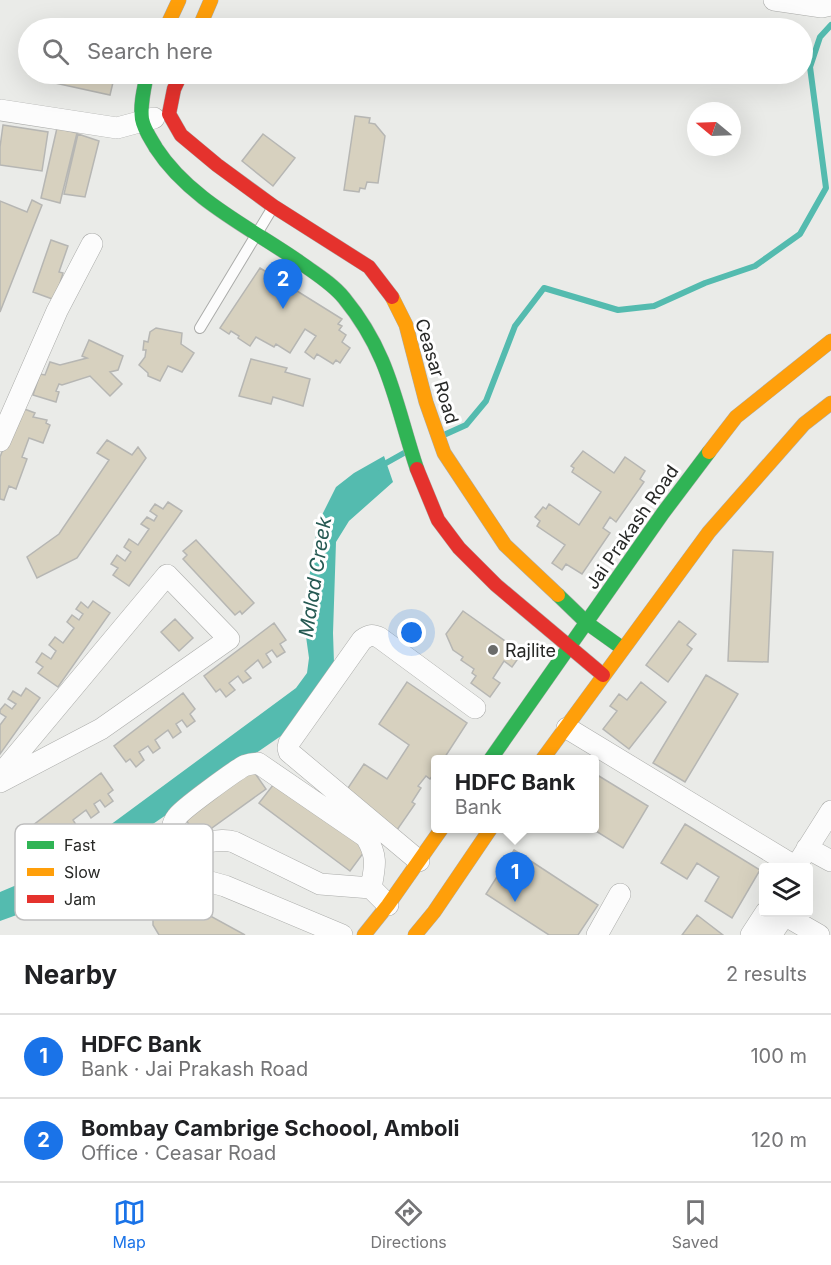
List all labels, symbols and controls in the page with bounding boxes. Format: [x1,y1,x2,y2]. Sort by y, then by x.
search box [18,18,813,84]
icon: search [39,35,72,68]
text: Search here [87,38,213,64]
north arrow [687,102,741,156]
pin: 2 [264,260,302,309]
street label: Ceasar Road [411,316,463,426]
street label: Jai Prakash Road [581,461,683,593]
water label: Malad Creek [294,514,336,639]
your location [397,618,426,647]
place label: Rajlite [505,640,556,661]
marker: Rajlite [486,643,500,657]
popup [431,755,599,833]
text: HDFC Bank [455,769,575,795]
text: Bank [455,795,502,819]
legend [15,824,213,920]
text: Fast [64,835,96,855]
pin: 1 [496,852,534,902]
text: Slow [64,862,101,882]
map controls [759,863,813,917]
button: layers [759,863,813,917]
text: Jam [64,889,96,909]
text: Nearby [24,959,117,990]
text: 2 results [726,962,807,986]
text: HDFC Bank [81,1031,202,1057]
text: 1 [39,1044,48,1068]
text: 100 m [750,1044,807,1068]
text: Bank · Jai Prakash Road [81,1057,308,1081]
text: Bombay Cambrige Schoool, Amboli [81,1115,460,1141]
text: 2 [37,1128,50,1152]
text: 120 m [751,1128,807,1152]
text: Office · Ceasar Road [81,1141,276,1165]
tab: Map [112,1196,146,1252]
tab: Directions [371,1196,447,1252]
tab: Saved [672,1196,719,1252]

